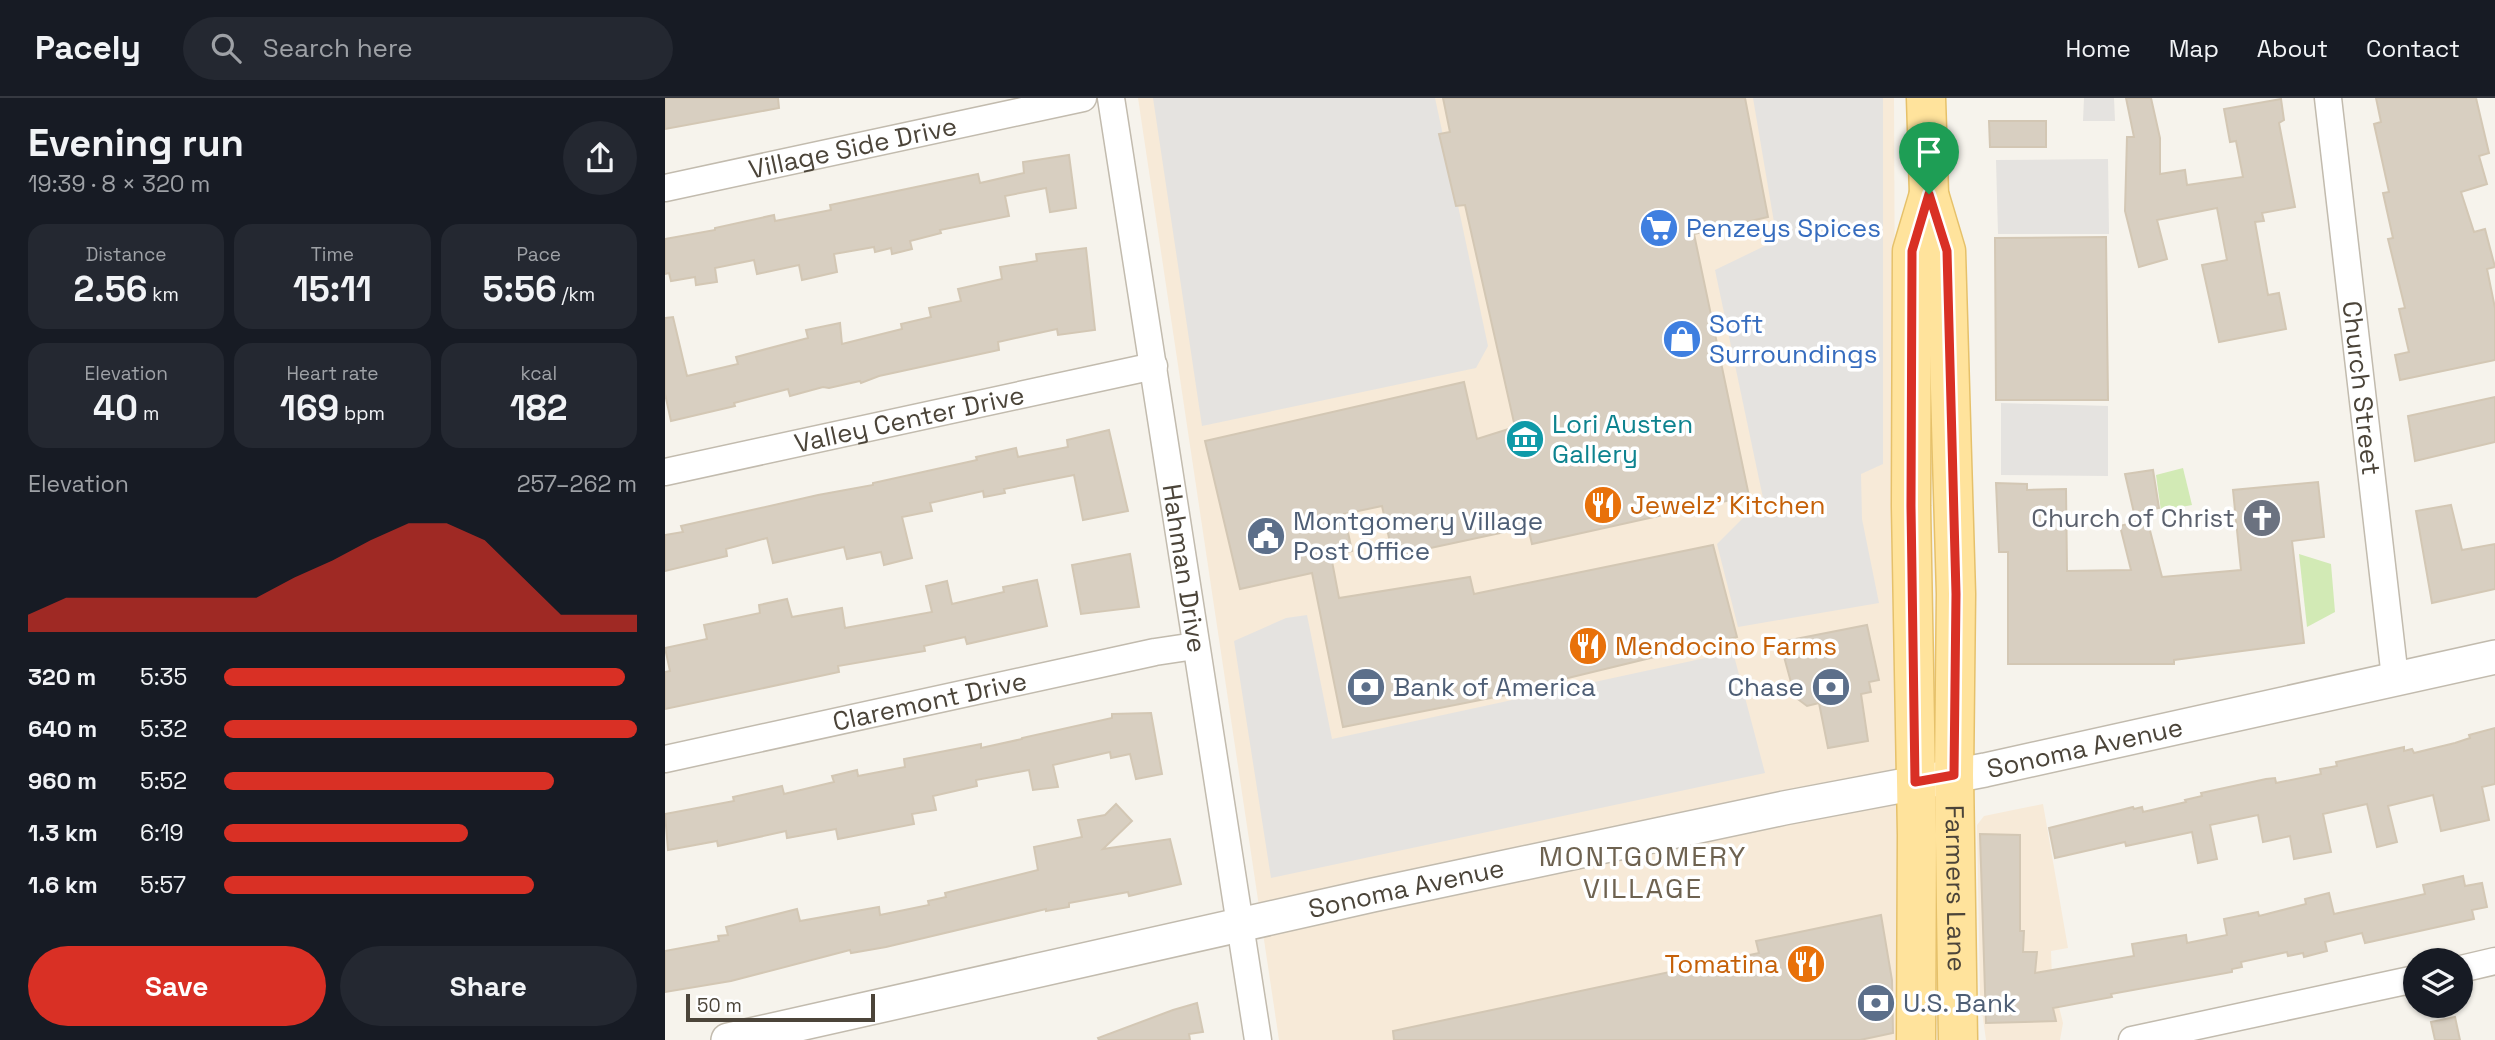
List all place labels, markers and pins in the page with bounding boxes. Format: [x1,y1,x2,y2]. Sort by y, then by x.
pin [1899,122,1959,194]
supermarket icon: Penzeys Spices [1638,207,1680,249]
place label: Penzeys Spices [1686,211,1881,245]
place label: Soft Surroundings [1709,307,1877,371]
shop icon: Soft Surroundings [1661,318,1703,360]
place label: Lori Austen Gallery [1552,407,1693,471]
museum icon: Lori Austen Gallery [1504,418,1546,460]
restaurant icon: Jewelz' Kitchen [1582,484,1624,526]
place label: Jewelz' Kitchen [1630,488,1826,522]
church icon: Church of Christ [2241,497,2283,539]
place label: Church of Christ [2031,501,2235,535]
place label: Montgomery Village Post Office [1293,504,1543,568]
public building icon: Montgomery Village Post Office [1245,515,1287,557]
restaurant icon: Mendocino Farms [1567,625,1609,667]
place label: Mendocino Farms [1615,629,1837,663]
bank icon: Bank of America [1345,666,1387,708]
bank icon: Chase [1810,666,1852,708]
place label: Bank of America [1393,670,1596,704]
place label: Chase [1727,670,1804,704]
restaurant icon: Tomatina [1785,943,1827,985]
place label: Tomatina [1665,947,1779,981]
bank icon: U.S. Bank [1855,982,1897,1024]
place label: U.S. Bank [1903,986,2017,1020]

